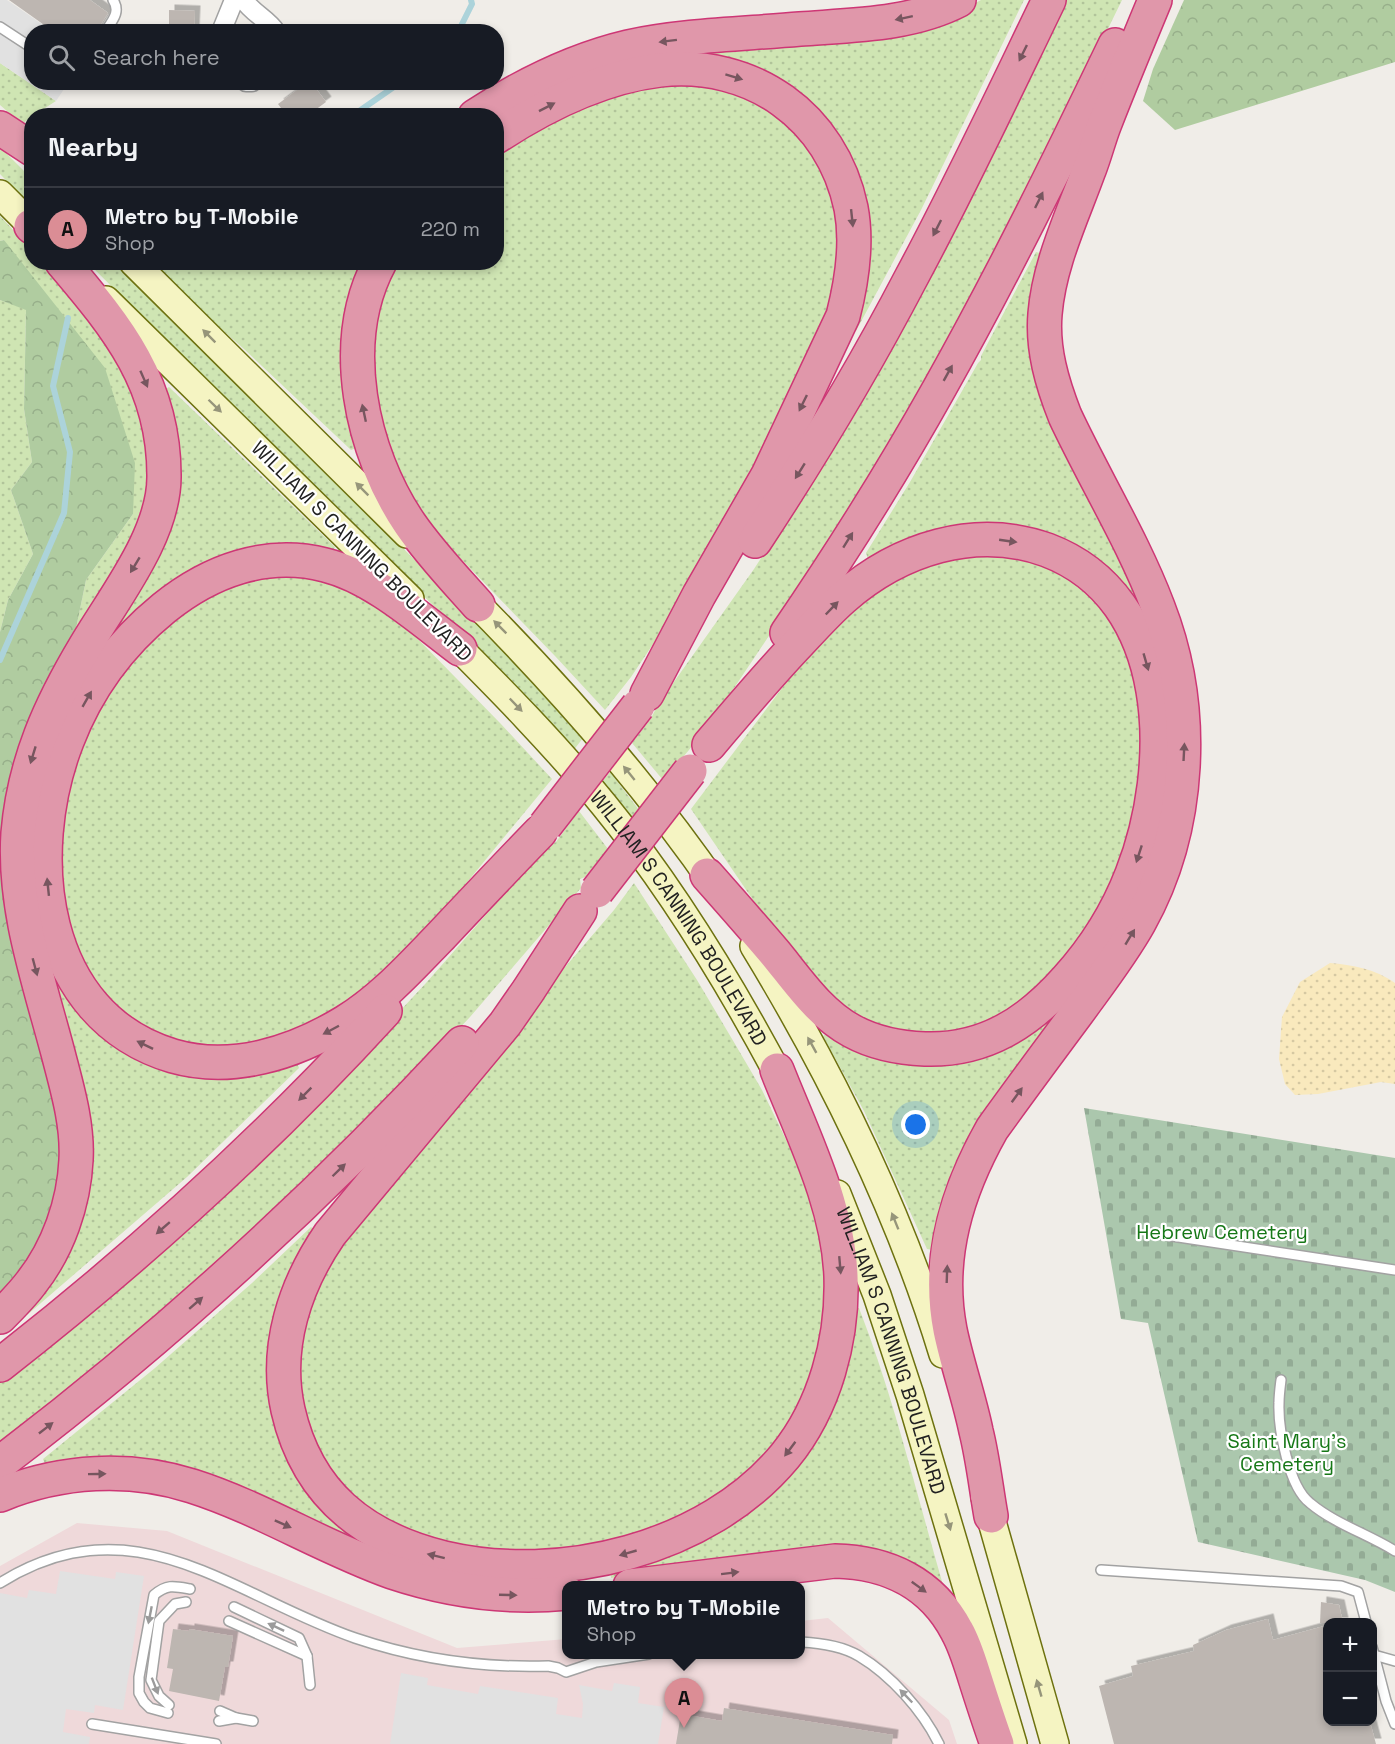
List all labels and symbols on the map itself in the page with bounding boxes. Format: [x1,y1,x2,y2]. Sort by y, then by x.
one-way arrow [894,14,913,23]
one-way arrow [659,36,678,45]
one-way arrow [1019,44,1028,61]
one-way arrow [725,73,743,82]
one-way arrow [538,102,555,112]
one-way arrow [1034,192,1043,209]
one-way arrow [847,209,857,228]
one-way arrow [933,219,942,236]
one-way arrow [202,329,216,344]
one-way arrow [943,364,953,381]
one-way arrow [139,370,148,387]
one-way arrow [798,395,807,412]
one-way arrow [208,399,222,413]
one-way arrow [358,404,368,422]
street label: WILLIAM S CANNING BOULEVARD [246,435,478,667]
one-way arrow [795,462,806,479]
one-way arrow [354,482,369,496]
one-way arrow [842,532,853,548]
one-way arrow [999,536,1018,545]
one-way arrow [129,557,140,573]
one-way arrow [825,601,839,615]
one-way arrow [493,620,507,634]
one-way arrow [1142,653,1151,671]
one-way arrow [82,691,93,707]
one-way arrow [508,698,522,712]
one-way arrow [1179,742,1188,761]
one-way arrow [28,746,37,764]
one-way arrow [623,765,635,780]
street label: WILLIAM S CANNING BOULEVARD [584,785,773,1050]
one-way arrow [1134,845,1143,863]
one-way arrow [43,877,53,896]
one-way arrow [1125,929,1136,945]
one-way arrow [31,958,40,976]
one-way arrow [322,1025,339,1035]
one-way arrow [807,1036,817,1053]
one-way arrow [136,1040,153,1049]
one-way arrow [298,1086,312,1100]
one-way arrow [1010,1088,1022,1103]
your location [901,1110,930,1139]
one-way arrow [332,1164,346,1178]
street label: WILLIAM S CANNING BOULEVARD [830,1203,952,1498]
one-way arrow [890,1211,900,1229]
park label: Hebrew Cemetery [1136,1219,1308,1245]
one-way arrow [156,1221,171,1234]
one-way arrow [835,1255,845,1274]
one-way arrow [942,1264,951,1283]
one-way arrow [188,1297,203,1310]
one-way arrow [39,1422,54,1434]
park label: Saint Mary's Cemetery [1227,1428,1347,1477]
one-way arrow [784,1441,796,1457]
one-way arrow [88,1469,107,1479]
one-way arrow [944,1513,953,1531]
one-way arrow [275,1520,292,1529]
one-way arrow [619,1548,638,1558]
one-way arrow [427,1550,445,1560]
one-way arrow [721,1568,740,1578]
one-way arrow [910,1581,926,1593]
one-way arrow [498,1590,517,1599]
one-way arrow [145,1605,154,1624]
one-way arrow [267,1622,284,1631]
one-way arrow [151,1677,161,1695]
pin: A [664,1678,704,1728]
one-way arrow [1034,1679,1044,1697]
one-way arrow [899,1689,913,1704]

